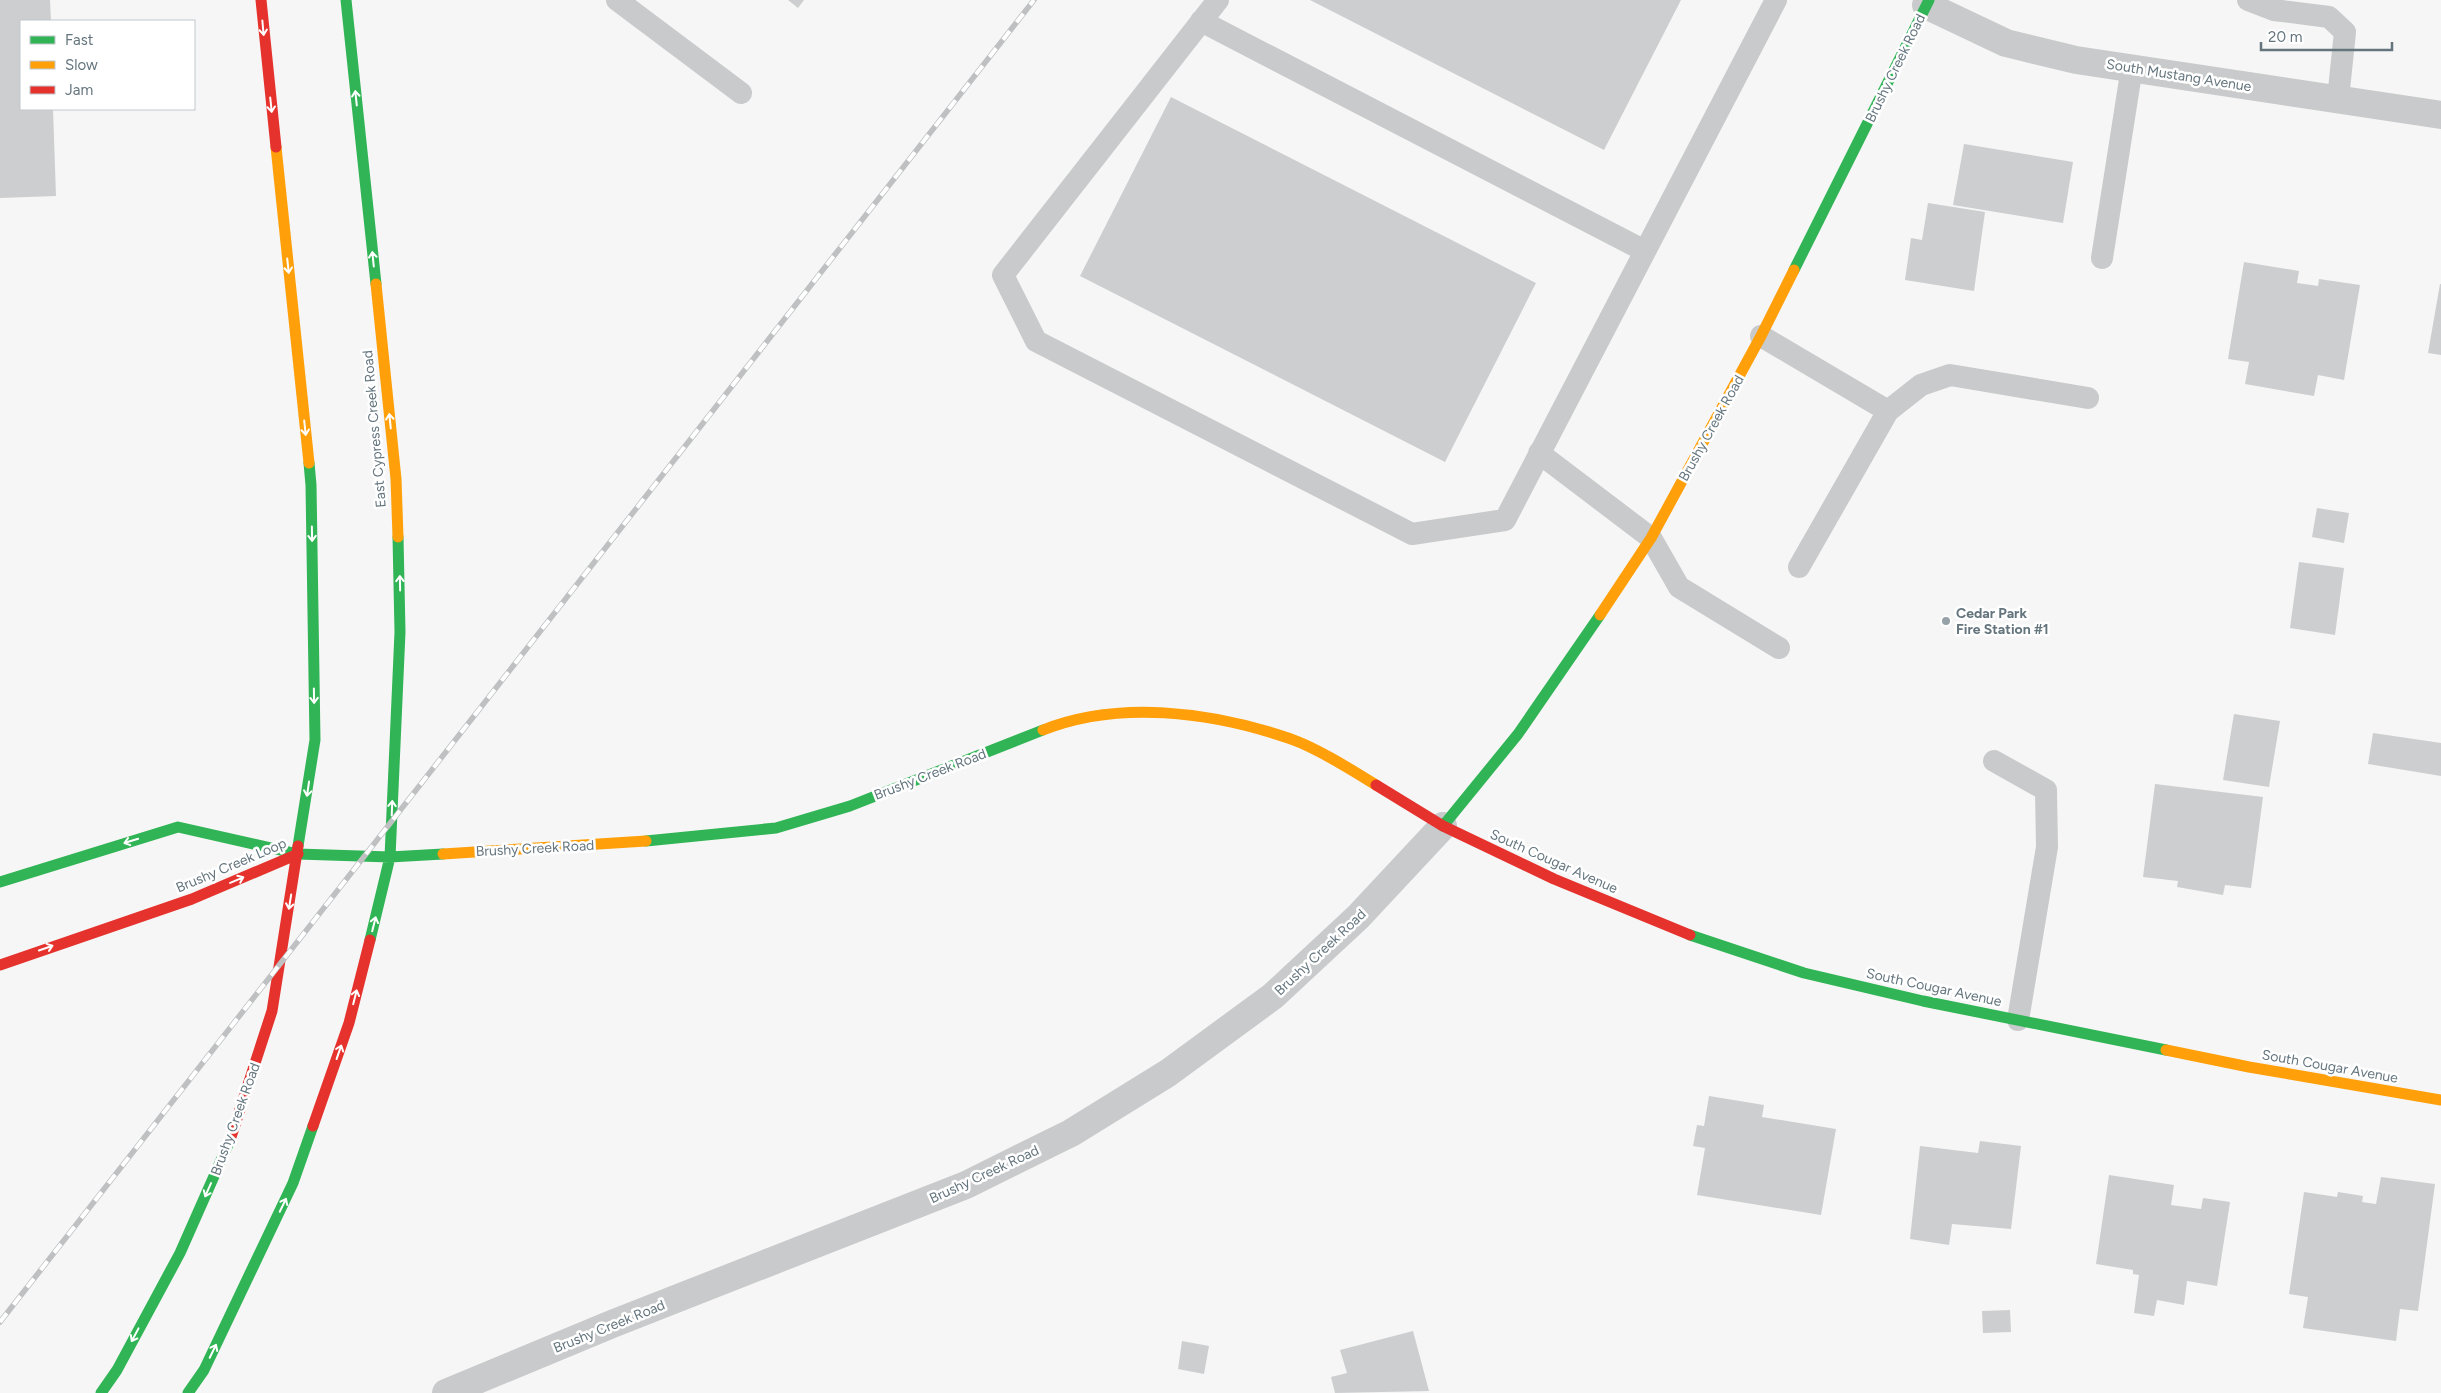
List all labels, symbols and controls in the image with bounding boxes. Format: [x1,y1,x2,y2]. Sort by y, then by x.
street label: Brushy Creek Road [1862,11,1929,125]
legend [20,20,195,110]
one-way arrow [258,20,268,36]
scale bar [2261,20,2392,52]
text: 20 m [2268,28,2302,46]
text: Fast [65,31,94,49]
text: Slow [65,56,98,74]
street label: South Mustang Avenue [2105,56,2253,95]
text: Jam [65,81,93,99]
one-way arrow [351,90,361,106]
one-way arrow [266,96,276,112]
one-way arrow [368,251,378,267]
one-way arrow [283,258,293,274]
street label: East Cypress Creek Road [359,350,390,508]
street label: Brushy Creek Road [1675,372,1748,484]
one-way arrow [385,413,395,429]
one-way arrow [300,420,310,436]
one-way arrow [307,526,317,542]
one-way arrow [395,575,405,592]
place label: Cedar Park Fire Station #1 [1956,605,2049,638]
marker: Cedar Park Fire Station #1 [1940,615,1952,627]
one-way arrow [309,688,319,704]
street label: Brushy Creek Road [872,745,989,804]
one-way arrow [303,780,313,796]
one-way arrow [387,801,397,817]
street label: South Cougar Avenue [1487,826,1621,897]
street label: Brushy Creek Loop [173,835,289,896]
one-way arrow [123,837,139,847]
street label: Brushy Creek Road [475,837,595,860]
one-way arrow [229,875,244,885]
one-way arrow [285,894,295,910]
street label: Brushy Creek Road [1271,906,1370,999]
one-way arrow [369,917,379,933]
one-way arrow [38,943,53,952]
street label: South Cougar Avenue [1865,965,2004,1010]
one-way arrow [351,990,360,1006]
one-way arrow [334,1044,344,1060]
street label: South Cougar Avenue [2260,1046,2400,1087]
street label: Brushy Creek Road [207,1060,264,1178]
street label: Brushy Creek Road [927,1142,1042,1207]
one-way arrow [203,1182,212,1197]
one-way arrow [278,1197,288,1212]
street label: Brushy Creek Road [551,1296,667,1357]
one-way arrow [130,1328,140,1342]
one-way arrow [209,1344,218,1359]

